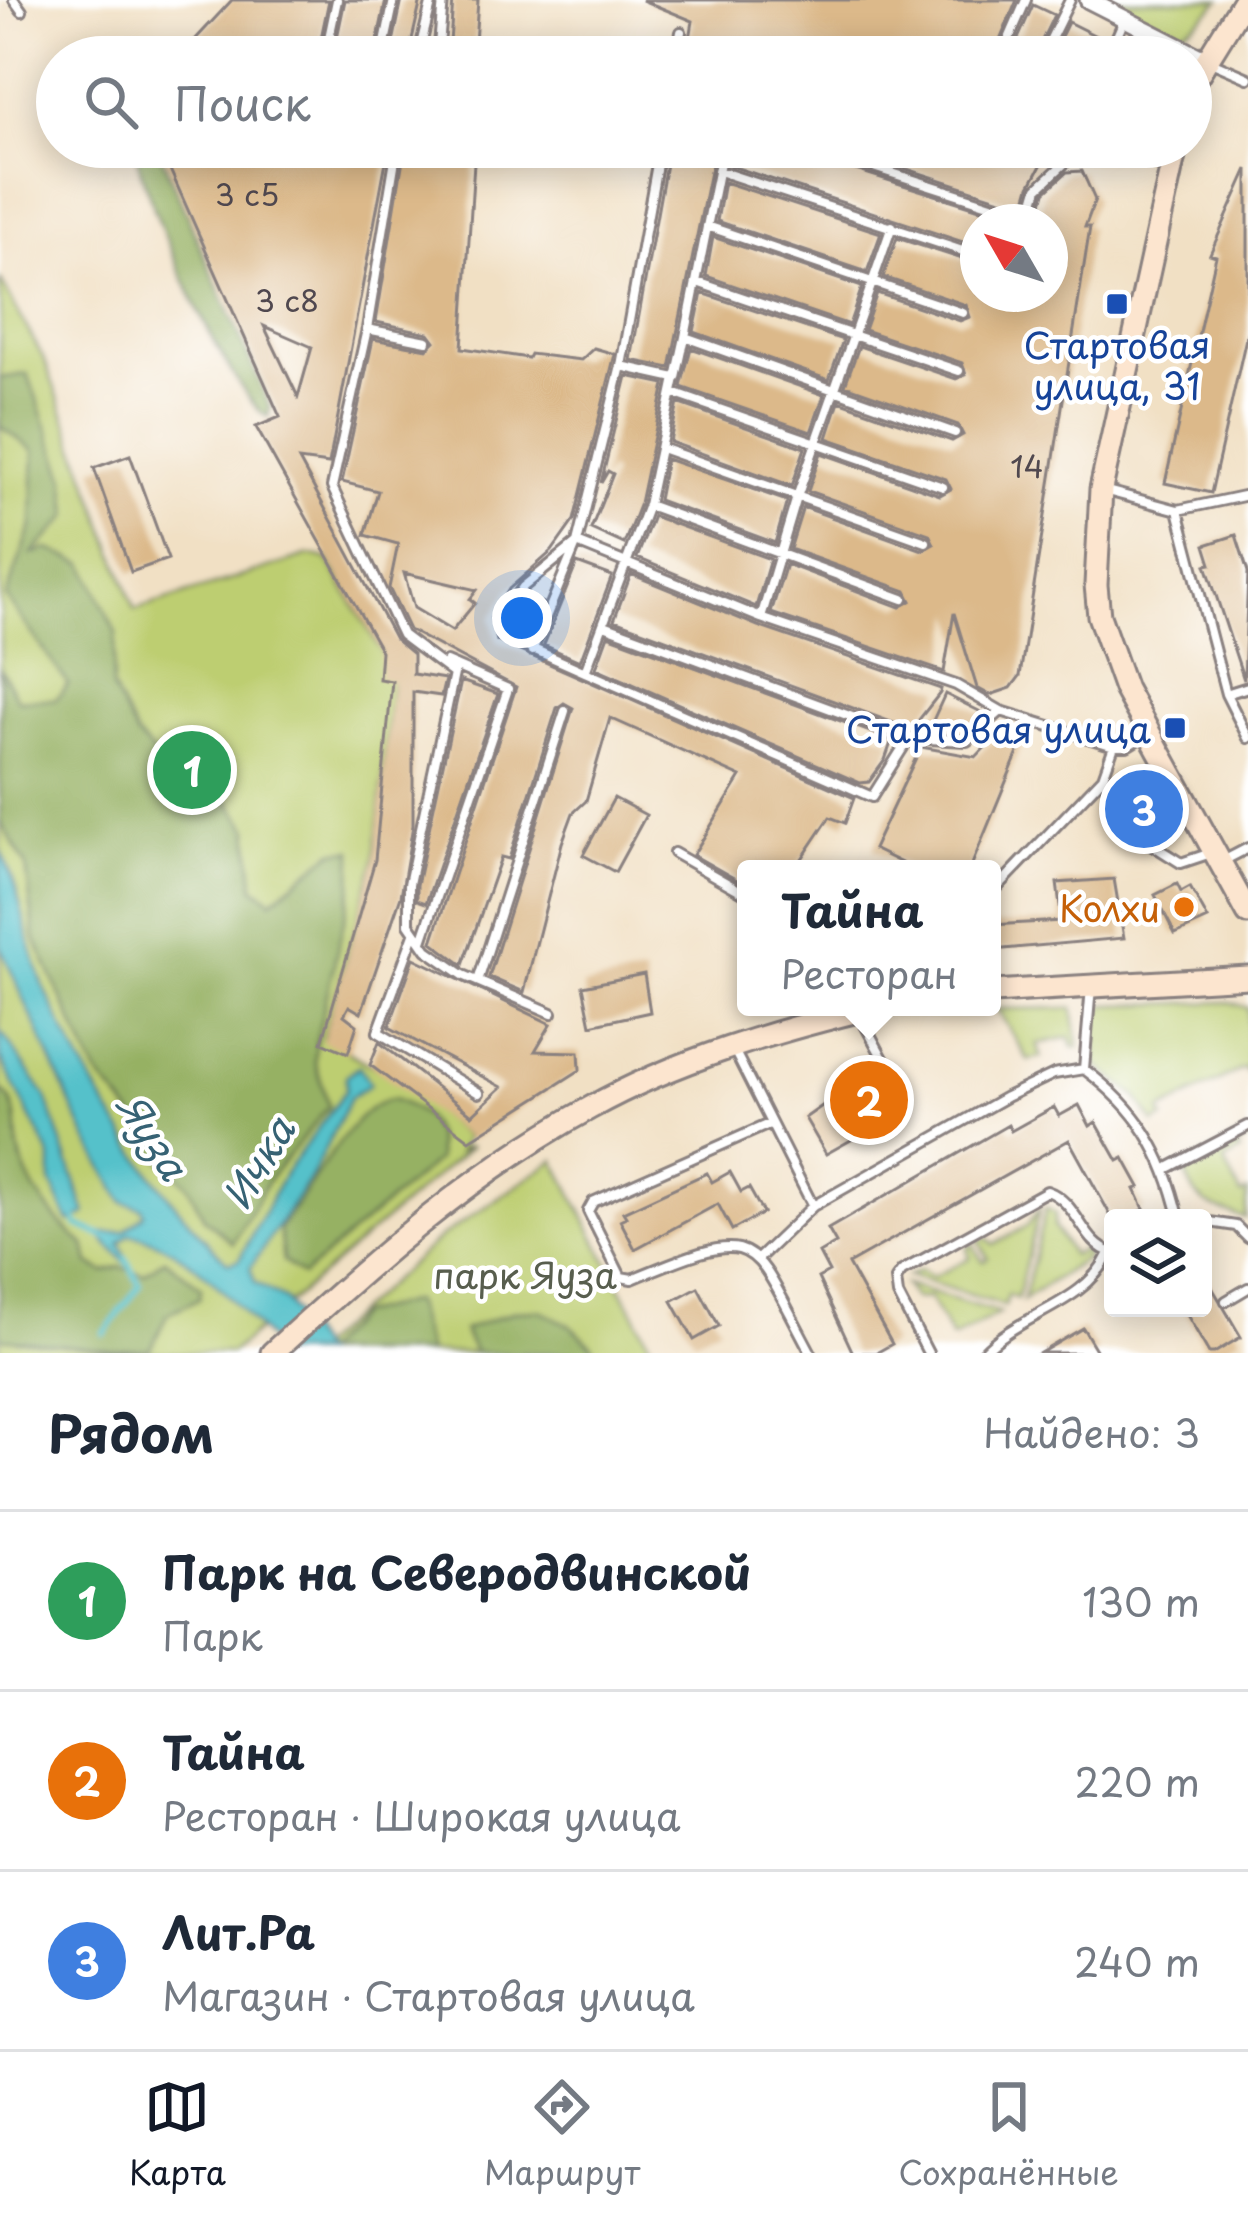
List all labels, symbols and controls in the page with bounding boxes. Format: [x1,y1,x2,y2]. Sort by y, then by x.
search box [36,36,1212,168]
text: Поиск [174,68,311,136]
icon: search [78,69,144,135]
house number: 3 с5 [215,171,279,216]
north arrow [960,204,1068,312]
house number: 3 с8 [255,277,319,322]
marker: Стартовая улица, 31 [1104,291,1130,317]
place label: Стартовая улица, 31 [1024,317,1210,412]
house number: 14 [1010,443,1044,488]
your location [492,588,552,648]
place label: Стартовая улица [846,701,1151,755]
marker: Стартовая улица [1162,715,1188,741]
pin: 1 [153,725,231,815]
pin: 3 [1105,764,1183,854]
popup [737,860,1001,1016]
text: Тайна [781,875,924,943]
place label: Колхи [1059,880,1160,934]
marker: Колхи [1171,894,1197,920]
text: Ресторан [781,943,957,1002]
pin: 2 [830,1055,908,1145]
water label: Яуза [104,1080,205,1192]
water label: Ичка [206,1104,308,1219]
map controls [1104,1209,1212,1317]
button: layers [1104,1209,1212,1317]
park label: парк Яуза [433,1247,618,1301]
text: Рядом [48,1393,214,1470]
text: Найдено: 3 [983,1402,1200,1461]
text: Парк на Северодвинской [162,1537,751,1605]
text: 1 [78,1571,96,1630]
text: 130 m [1082,1571,1200,1630]
text: Парк [162,1605,263,1664]
text: Тайна [162,1717,305,1785]
text: 2 [73,1751,101,1810]
text: 220 m [1075,1751,1200,1810]
text: Ресторан · Широкая улица [162,1785,680,1844]
text: Лит.Ра [162,1897,315,1965]
text: 3 [74,1931,100,1990]
text: 240 m [1074,1931,1200,1990]
text: Магазин · Стартовая улица [162,1965,695,2024]
tab: Карта [129,2074,226,2196]
tab: Маршрут [484,2074,640,2196]
tab: Сохранённые [898,2074,1119,2196]

